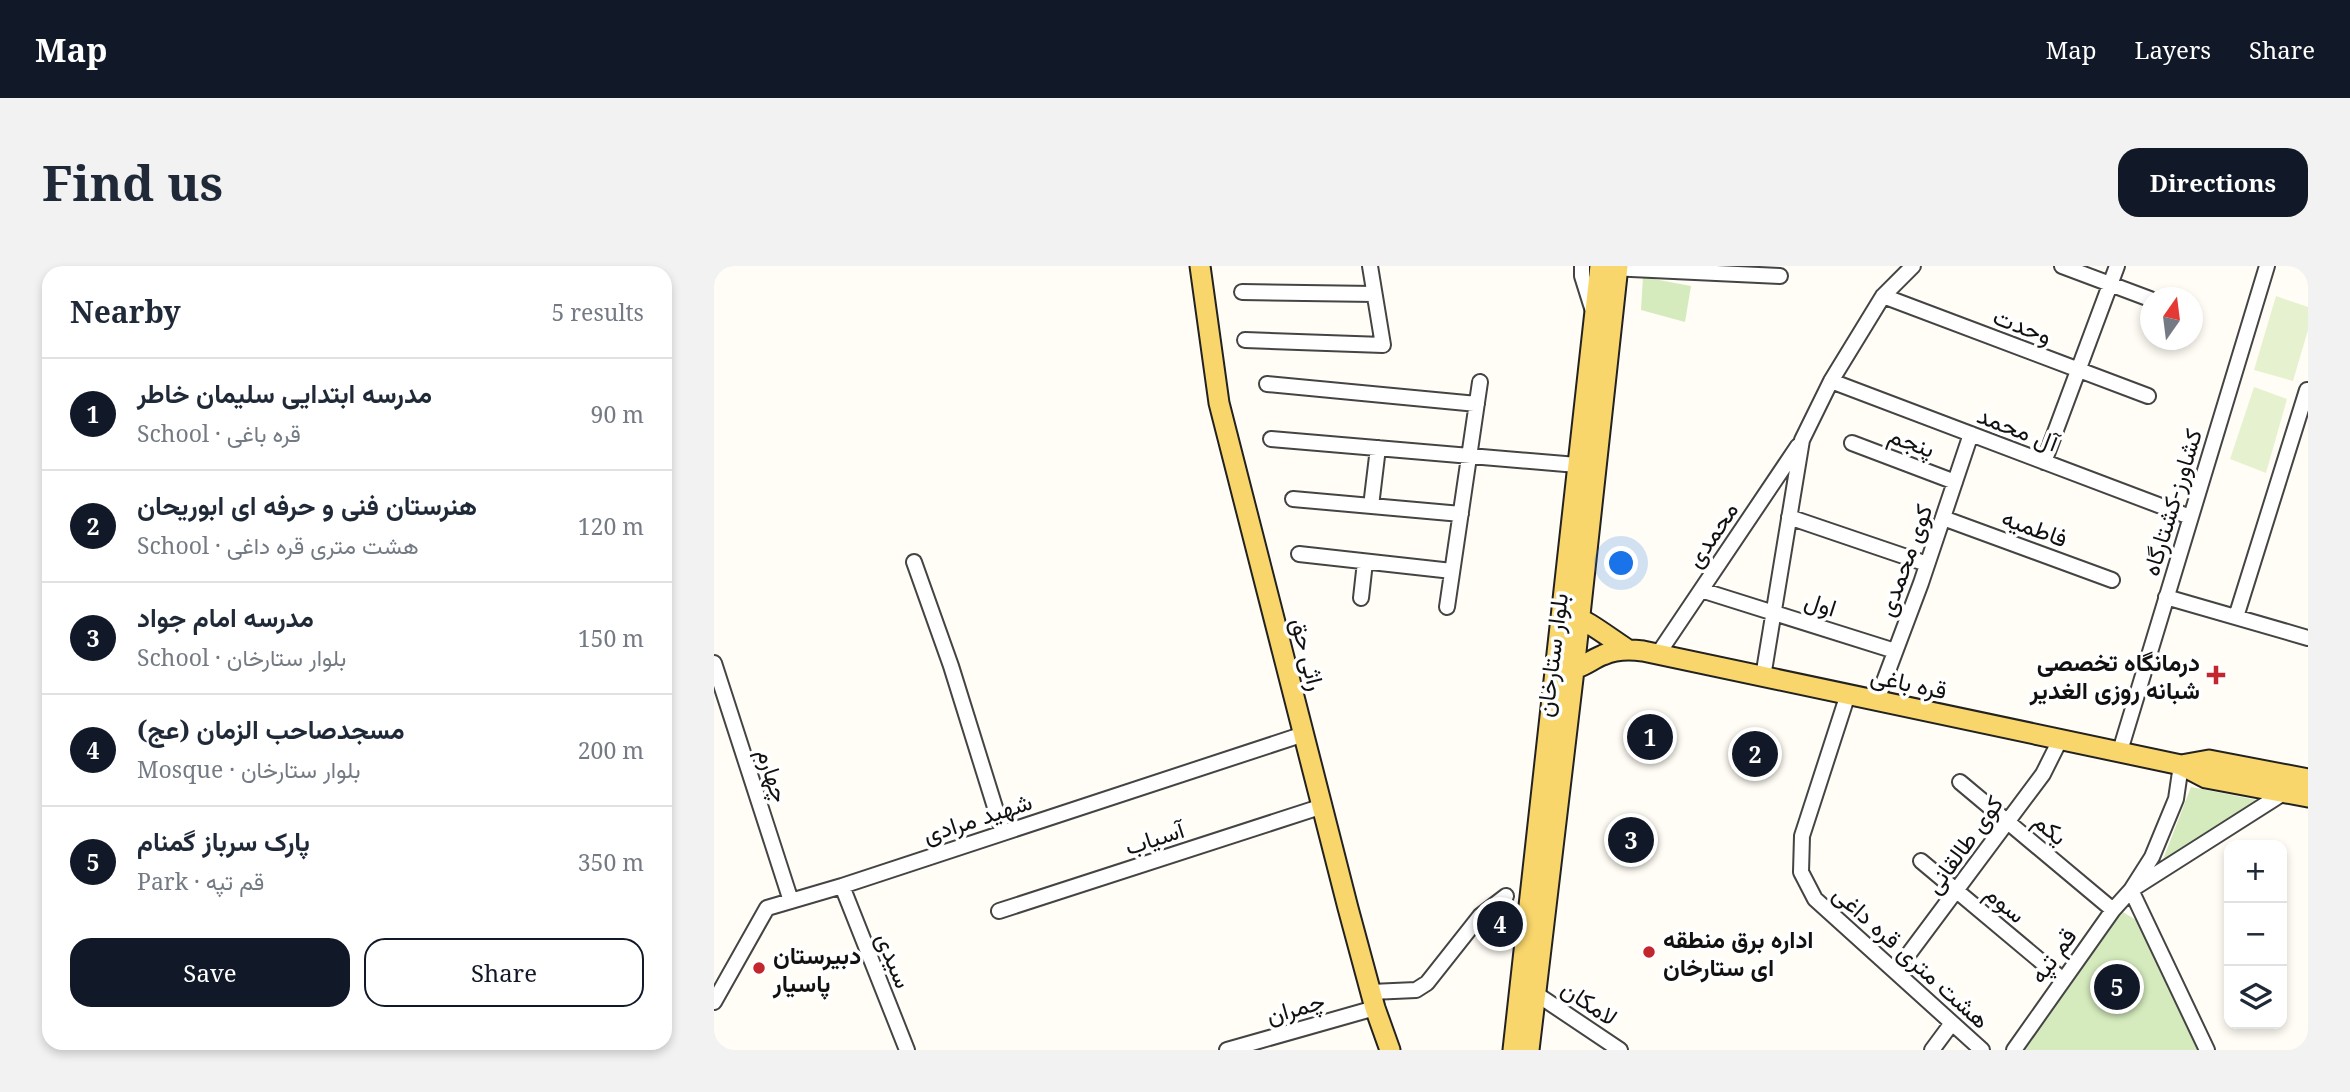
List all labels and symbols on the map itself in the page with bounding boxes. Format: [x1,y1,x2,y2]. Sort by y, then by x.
north arrow [2140,287,2203,350]
street label: وحدت [1989,299,2057,351]
street label: آل محمد [1973,397,2066,459]
street label: پنجم [1884,417,1940,466]
street label: کشاورز-کشتارگاه [2133,425,2209,579]
street label: محمدی [1677,495,1745,573]
street label: کوی محمدی [1868,499,1940,621]
street label: فاطمیه [1998,500,2072,554]
your location [1604,546,1638,580]
street label: اول [1801,582,1841,624]
street label: بلوار ستارخان [1527,591,1575,719]
street label: راثی حق [1284,614,1334,694]
place label: درمانگاه تخصصی شبانه روزی الغدیر [2029,645,2200,706]
street label: قره باغی [1868,658,1950,706]
marker: درمانگاه تخصصی شبانه روزی الغدیر [2206,665,2226,685]
pin: 1 [1627,711,1673,763]
pin: 2 [1732,728,1778,780]
street label: چهارم [749,744,798,807]
street label: شهید مرادی [918,784,1036,850]
street label: کوی طالقانی [1916,788,2010,900]
street label: یکم [2026,804,2075,853]
street label: آسیاب [1120,811,1190,862]
pin: 3 [1608,814,1654,866]
street label: سوم [1978,876,2033,931]
street label: هشت متری قره داغی [1827,877,1997,1035]
pin: 4 [1477,898,1523,950]
street label: قم تپه [2021,921,2084,990]
place label: اداره برق منطقه ای ستارخان [1663,922,1814,983]
street label: سیدی [869,927,921,993]
place label: دبیرستان پاسیار [772,938,861,1000]
marker: اداره برق منطقه ای ستارخان [1641,944,1657,960]
marker: دبیرستان پاسیار [751,960,767,976]
pin: 5 [2094,961,2140,1013]
street label: لامکان [1555,971,1625,1033]
street label: چمران [1262,983,1328,1032]

